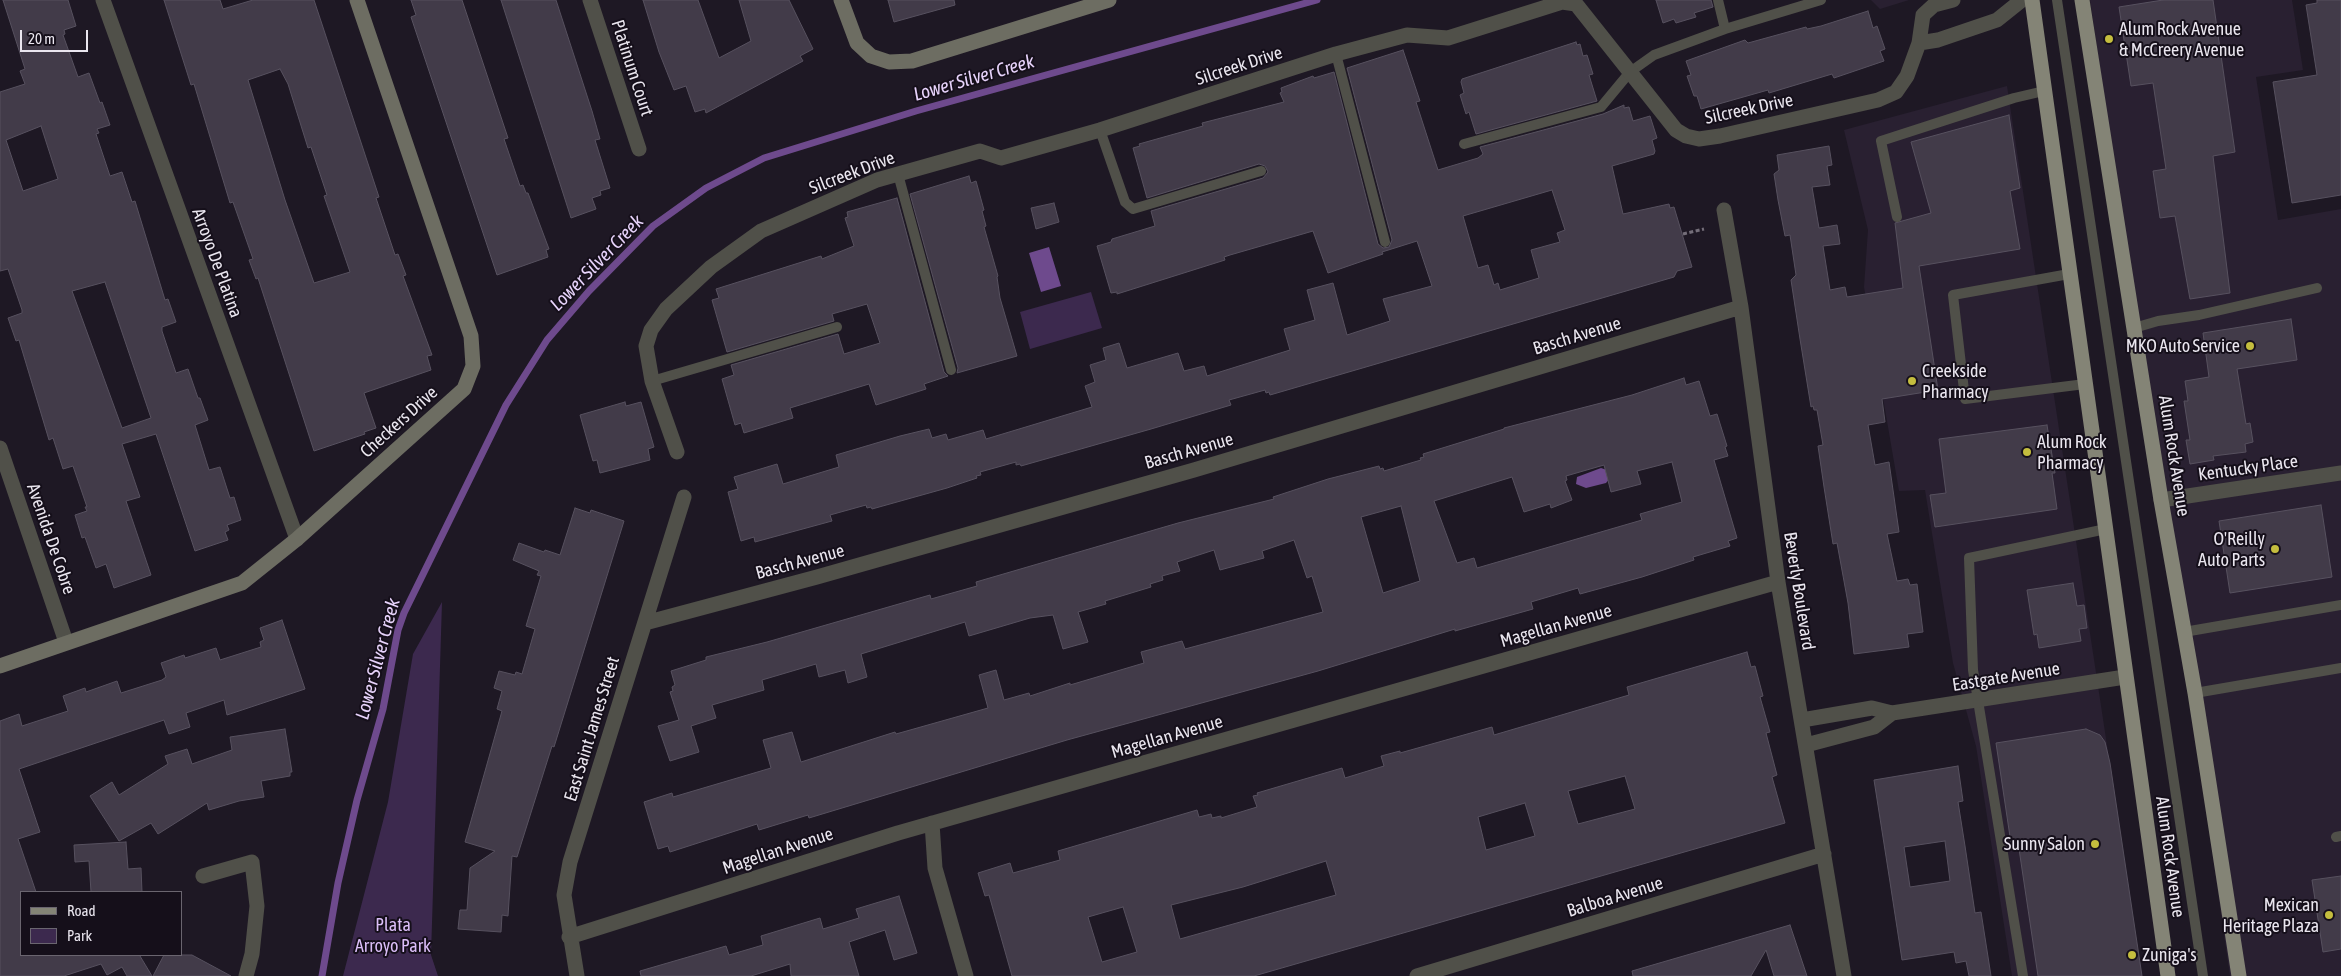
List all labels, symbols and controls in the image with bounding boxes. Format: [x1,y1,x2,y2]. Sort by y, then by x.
street label: Platinum Court [606,17,658,119]
place label: Alum Rock Avenue & McCreery Avenue [2119,18,2244,60]
scale bar [22,20,90,52]
text: 20 m [28,30,55,47]
marker: Alum Rock Avenue & McCreery Avenue [2103,33,2115,45]
street label: Silcreek Drive [1193,42,1285,90]
water label: Lower Silver Creek [911,50,1037,106]
street label: Silcreek Drive [1703,89,1795,129]
street label: Silcreek Drive [806,147,898,199]
street label: Arroyo De Platina [187,205,247,321]
water label: Lower Silver Creek [546,210,648,316]
street label: Basch Avenue [1530,312,1624,360]
place label: MKO Auto Service [2126,335,2240,357]
marker: MKO Auto Service [2244,340,2256,352]
place label: Creekside Pharmacy [1922,360,1989,402]
marker: Creekside Pharmacy [1906,375,1918,387]
street label: Checkers Drive [356,382,442,462]
street label: Alum Rock Avenue [2154,394,2194,518]
street label: Basch Avenue [1142,428,1236,474]
place label: Alum Rock Pharmacy [2037,431,2107,474]
marker: Alum Rock Pharmacy [2021,446,2033,458]
street label: Kentucky Place [2197,450,2299,486]
street label: Avenida De Cobre [22,481,80,597]
place label: O'Reilly Auto Parts [2198,528,2265,570]
street label: Beverly Boulevard [1779,530,1819,652]
street label: Basch Avenue [753,540,847,584]
marker: O'Reilly Auto Parts [2269,543,2281,555]
water label: Lower Silver Creek [351,596,405,722]
street label: Magellan Avenue [1498,600,1614,652]
street label: East Saint James Street [560,654,624,804]
street label: Eastgate Avenue [1951,658,2061,696]
street label: Magellan Avenue [1109,711,1225,763]
street label: Alum Rock Avenue [2151,795,2189,919]
street label: Magellan Avenue [720,823,836,879]
place label: Sunny Salon [2004,833,2085,855]
marker: Sunny Salon [2089,838,2101,850]
street label: Balboa Avenue [1564,872,1666,922]
legend [20,891,182,956]
place label: Mexican Heritage Plaza [2223,894,2319,936]
text: Road [67,902,96,919]
marker: Mexican Heritage Plaza [2323,909,2335,921]
park label: Plata Arroyo Park [355,914,431,956]
text: Park [67,927,92,944]
place label: Zuniga's [2142,944,2197,966]
marker: Zuniga's [2126,949,2138,961]

